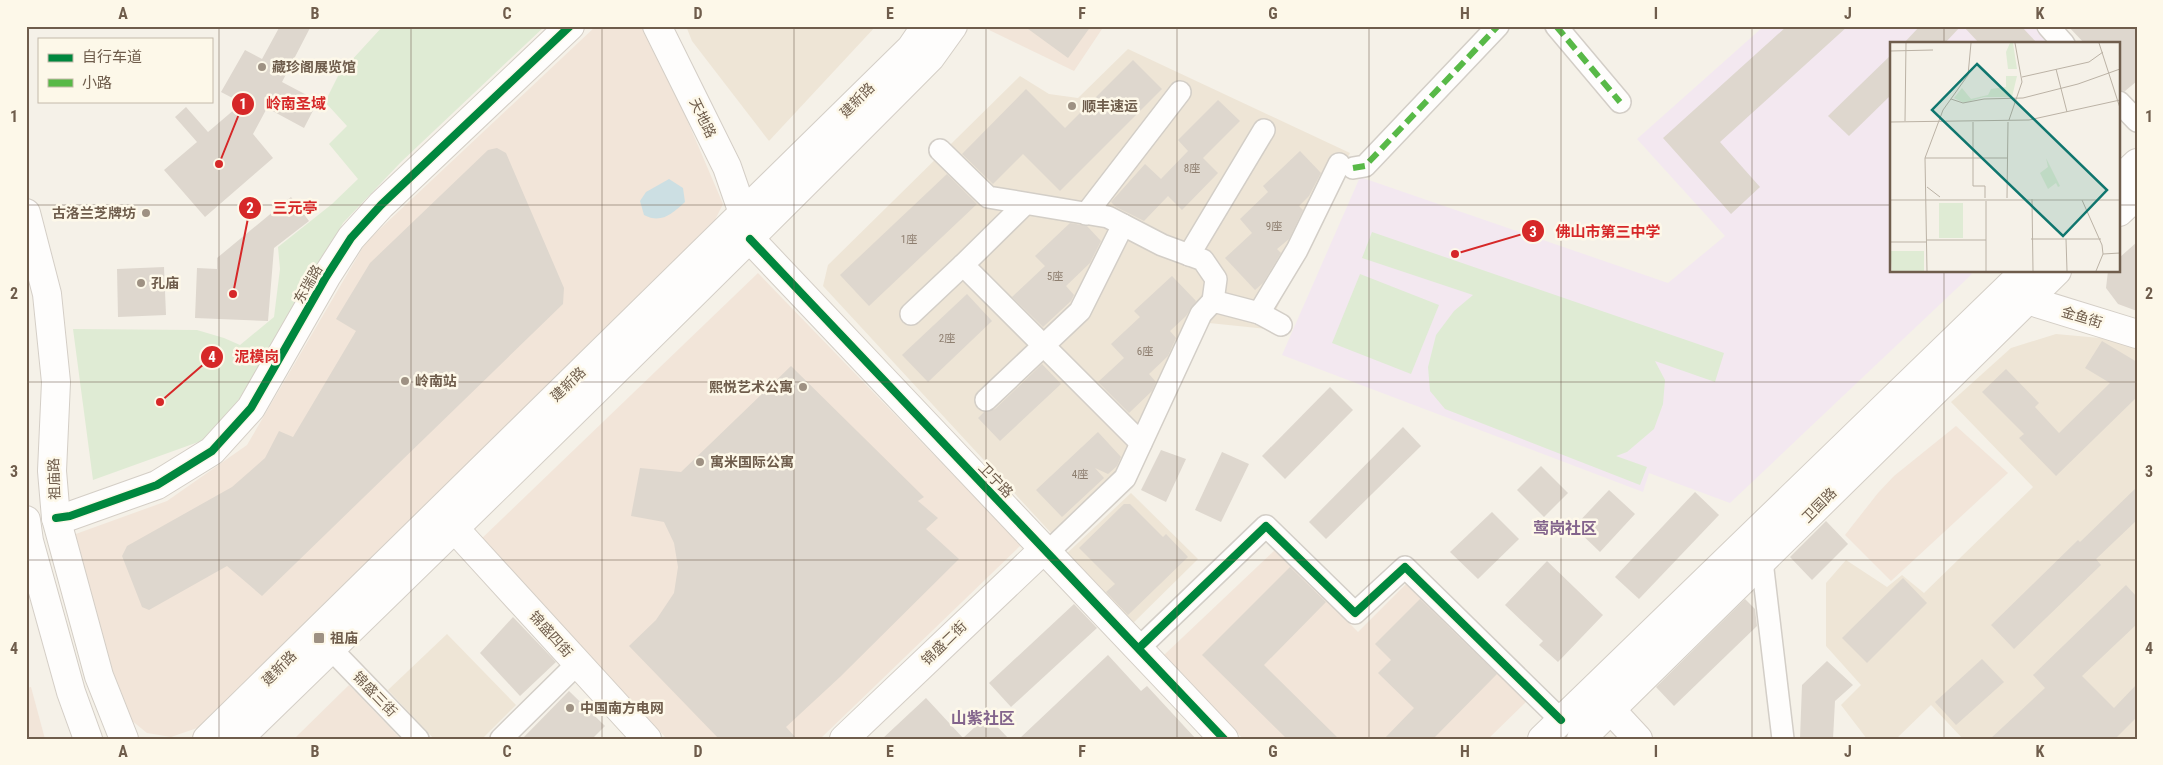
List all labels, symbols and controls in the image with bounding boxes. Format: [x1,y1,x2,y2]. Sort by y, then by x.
text: A [118,4,128,23]
text: B [311,4,320,23]
text: C [502,4,512,23]
text: D [693,4,703,23]
text: E [886,4,894,23]
text: F [1078,4,1086,23]
text: G [1268,4,1278,23]
text: H [1460,4,1470,23]
text: I [1654,4,1658,23]
text: J [1844,4,1852,23]
text: K [2036,4,2045,23]
legend [38,38,212,102]
inset map [1890,42,2120,272]
text: 自行车道 [82,48,142,66]
place label: 藏珍阁展览馆 [272,59,356,75]
marker: 藏珍阁展览馆 [256,61,268,73]
text: 小路 [82,74,112,92]
street label: 建新路 [836,79,878,121]
callout: 岭南圣域 [231,89,336,119]
text: 1 [239,95,247,113]
text: 岭南圣域 [266,95,326,113]
street label: 天地路 [687,96,719,140]
place label: 顺丰速运 [1082,98,1138,114]
marker: 顺丰速运 [1066,100,1078,112]
text: 1 [10,107,18,126]
text: 1 [2145,107,2153,126]
house number: 8座 [1184,162,1200,175]
callout: 三元亭 [237,193,327,223]
text: 2 [246,199,254,217]
text: 三元亭 [272,199,318,217]
place label: 古洛兰芝牌坊 [52,205,136,221]
marker: 古洛兰芝牌坊 [140,207,152,219]
callout: 佛山市第三中学 [1520,216,1670,246]
house number: 9座 [1266,220,1282,233]
text: 3 [1529,223,1537,241]
text: 佛山市第三中学 [1555,223,1661,241]
house number: 1座 [901,233,917,246]
street label: 东瑞路 [291,262,325,306]
house number: 5座 [1047,270,1063,283]
place label: 孔庙 [151,275,179,291]
marker: 孔庙 [135,277,147,289]
text: 2 [10,284,18,303]
text: 2 [2145,284,2153,303]
street label: 金鱼街 [2060,303,2104,331]
house number: 2座 [939,332,955,345]
callout: 泥模岗 [200,342,290,372]
house number: 6座 [1137,345,1153,358]
text: 4 [208,348,216,366]
text: 泥模岗 [234,348,280,366]
street label: 建新路 [547,364,589,404]
place label: 岭南站 [415,373,457,389]
marker: 岭南站 [399,375,411,387]
place label: 熙悦艺术公寓 [709,379,793,395]
marker: 熙悦艺术公寓 [797,381,809,393]
place label: 寓米国际公寓 [710,454,794,470]
marker: 寓米国际公寓 [694,456,706,468]
street label: 祖庙路 [45,458,63,500]
street label: 卫宁路 [976,459,1016,501]
text: 3 [10,462,18,481]
text: 3 [2145,462,2153,481]
house number: 4座 [1072,468,1088,481]
street label: 卫国路 [1798,484,1840,526]
district label: 莺岗社区 [1533,519,1597,538]
street label: 锦盛四街 [526,608,576,660]
street label: 锦盛二街 [918,618,970,668]
place label: 祖庙 [330,630,358,646]
marker: 祖庙 [312,631,326,645]
text: 4 [10,639,18,658]
text: 4 [2145,639,2153,658]
street label: 建新路 [258,647,300,689]
street label: 锦盛三街 [350,668,400,720]
place label: 中国南方电网 [580,700,664,716]
marker: 中国南方电网 [564,702,576,714]
district label: 山紫社区 [951,709,1015,728]
text: A [118,742,128,761]
text: B [311,742,320,761]
text: C [502,742,512,761]
text: D [693,742,703,761]
text: E [886,742,894,761]
text: F [1078,742,1086,761]
text: G [1268,742,1278,761]
text: H [1460,742,1470,761]
text: I [1654,742,1658,761]
text: J [1844,742,1852,761]
text: K [2036,742,2045,761]

